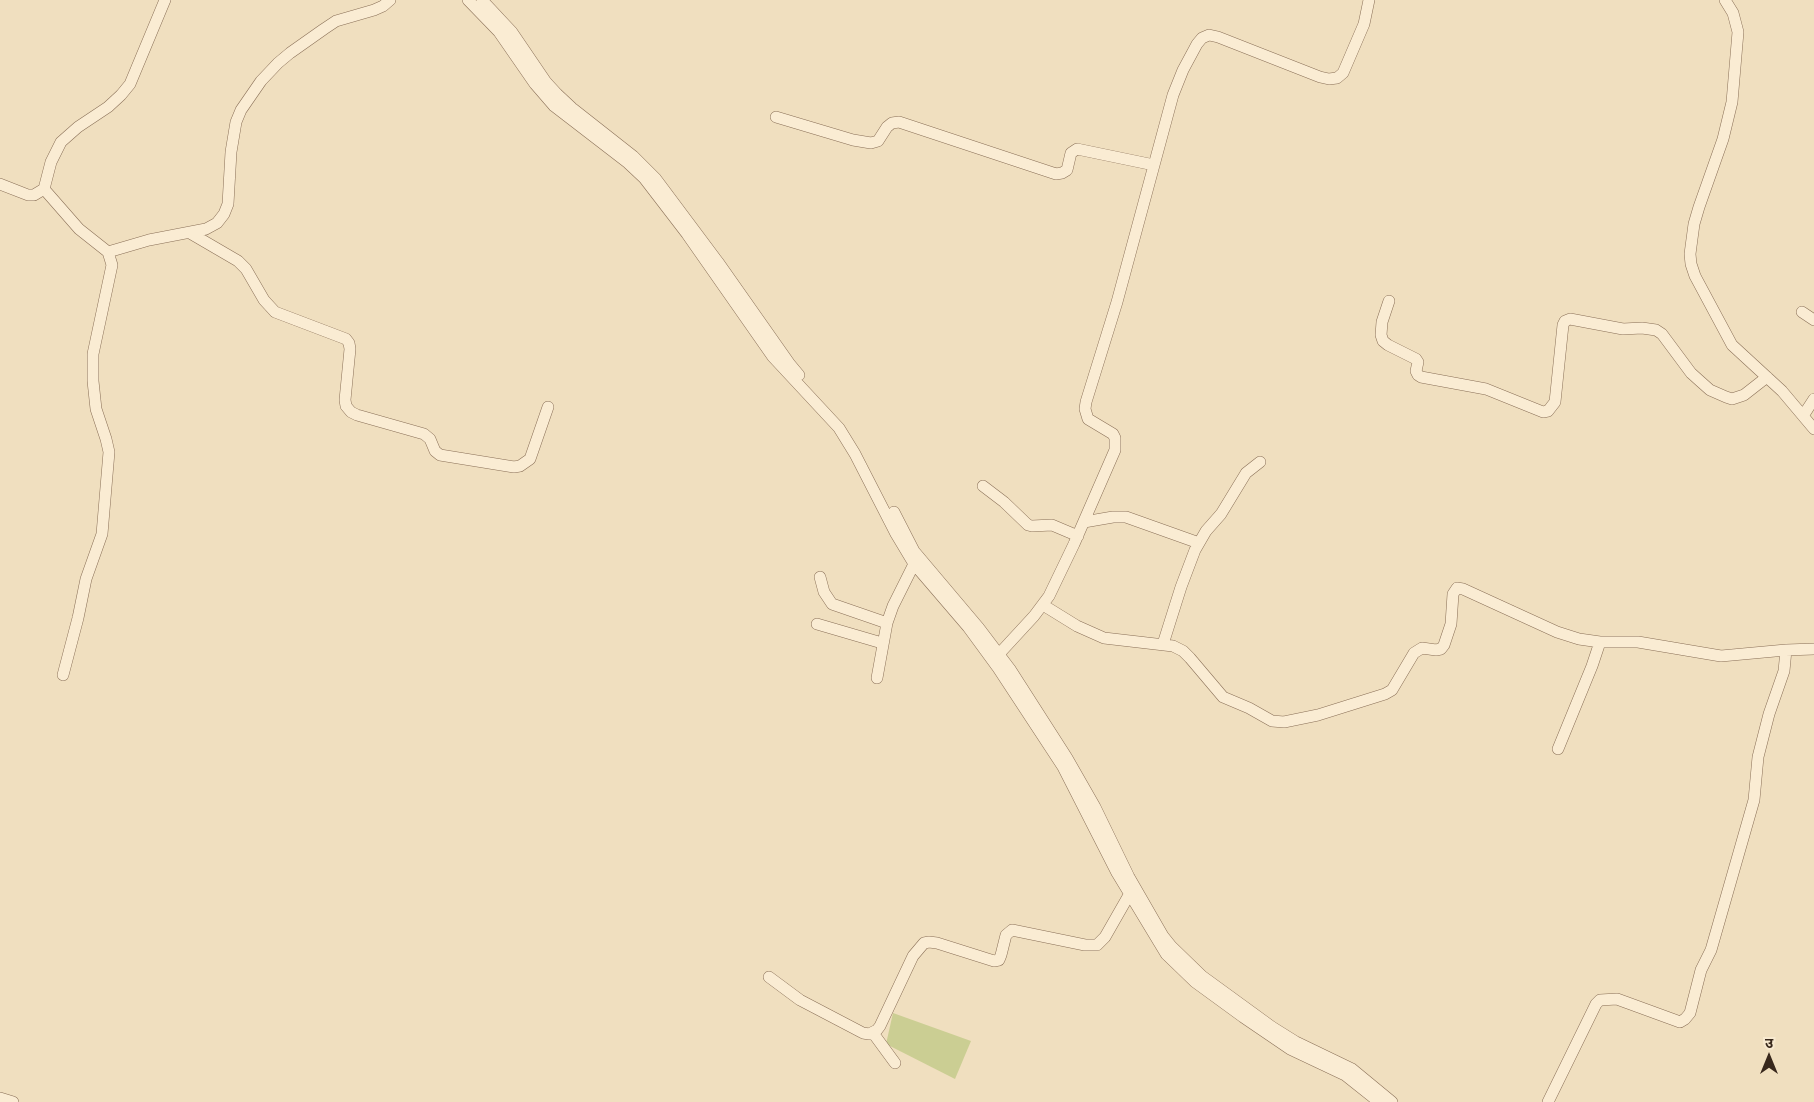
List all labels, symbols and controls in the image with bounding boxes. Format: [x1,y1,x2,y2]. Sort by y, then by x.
north arrow [1744,1032,1794,1082]
text: उ [1765,1032,1773,1052]

